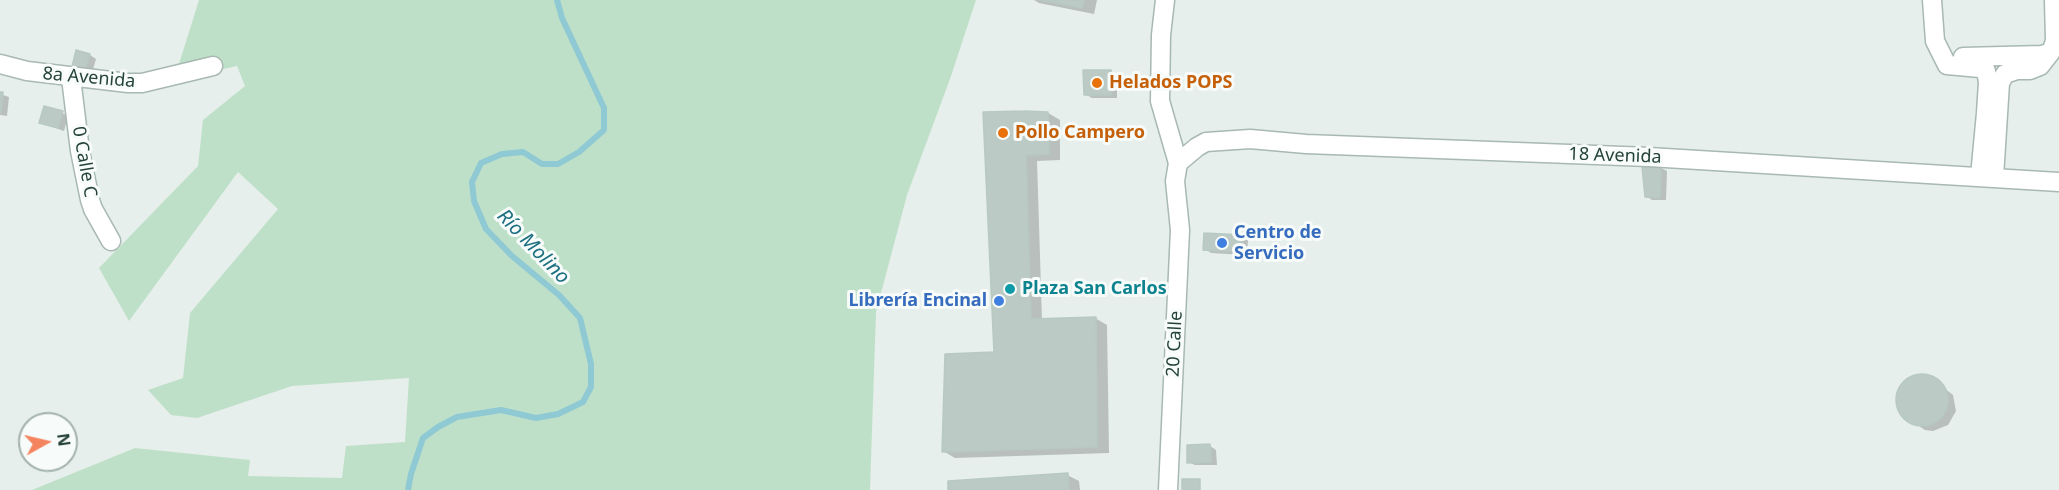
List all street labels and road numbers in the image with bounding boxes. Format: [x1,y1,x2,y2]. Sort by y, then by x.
street label: 8a Avenida [42,63,136,93]
street label: 0 Calle C [67,125,101,199]
street label: 18 Avenida [1568,144,1662,168]
street label: 20 Calle [1162,310,1188,378]

